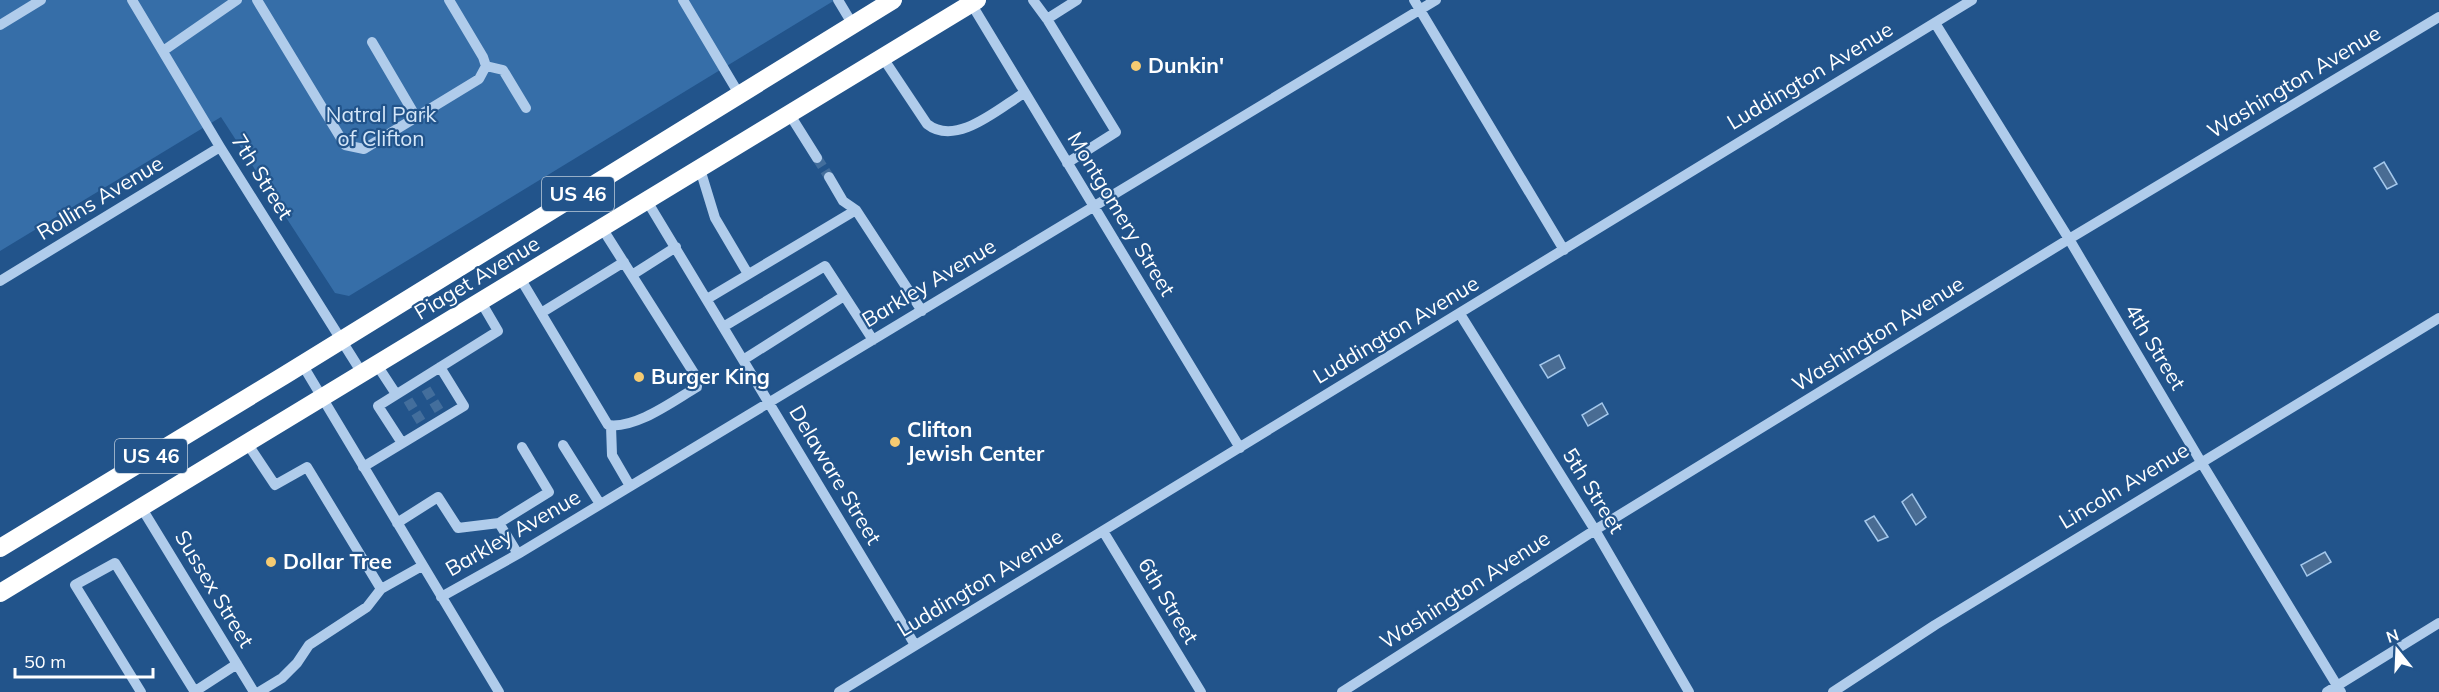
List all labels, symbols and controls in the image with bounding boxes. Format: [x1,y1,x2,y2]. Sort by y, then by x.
street label: Luddington Avenue [1722,15,1897,135]
street label: Washington Avenue [2202,19,2385,143]
place label: Dunkin' [1148,52,1224,78]
marker: Dunkin' [1129,59,1143,73]
park label: Natral Park of Clifton [326,101,436,151]
street label: Montgomery Street [1063,127,1181,300]
street label: 7th Street [226,129,299,224]
street label: Rollins Avenue [32,149,167,245]
road number: US 46 [542,177,614,211]
street label: Piaget Avenue [409,230,544,325]
street label: Barkley Avenue [857,232,1000,332]
street label: Luddington Avenue [1308,269,1483,389]
street label: Washington Avenue [1787,270,1968,397]
street label: 4th Street [2120,299,2192,394]
place label: Burger King [651,363,770,389]
marker: Burger King [632,370,646,384]
street label: Delaware Street [784,400,888,549]
place label: Clifton Jewish Center [907,416,1045,466]
marker: Clifton Jewish Center [888,435,902,449]
street label: Lincoln Avenue [2054,436,2193,534]
road number: US 46 [115,439,187,473]
street label: 5th Street [1557,443,1630,538]
street label: Barkley Avenue [440,483,585,581]
street label: Luddington Avenue [892,522,1067,642]
street label: Washington Avenue [1375,524,1554,654]
street label: Sussex Street [170,525,260,652]
place label: Dollar Tree [283,548,392,574]
street label: 6th Street [1133,553,1205,648]
marker: Dollar Tree [264,555,278,569]
north arrow [2367,620,2427,680]
text: N [2384,624,2401,647]
scale bar [15,641,153,679]
text: 50 m [24,650,66,673]

